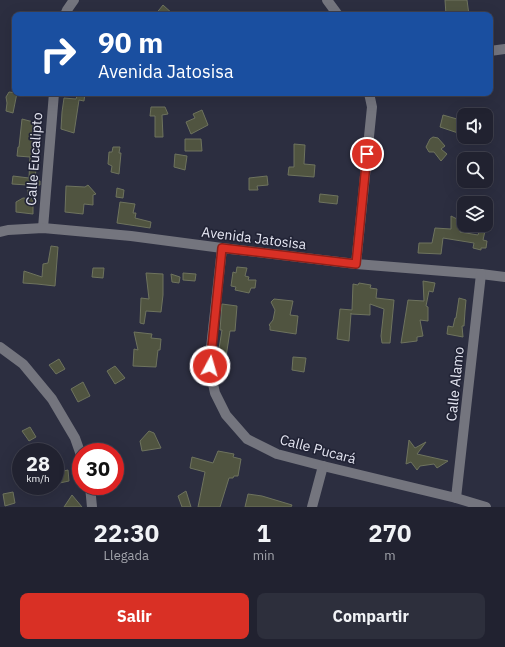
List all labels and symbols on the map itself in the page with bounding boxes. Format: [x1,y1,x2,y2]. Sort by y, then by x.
street label: Calle Eucalipto [22,112,46,206]
pin [350,137,384,171]
street label: Avenida Jatosisa [201,223,308,253]
position arrow [189,345,231,387]
street label: Calle Alamo [442,346,468,422]
street label: Calle Pucará [278,430,359,468]
speed limit sign: 30 [72,443,124,495]

